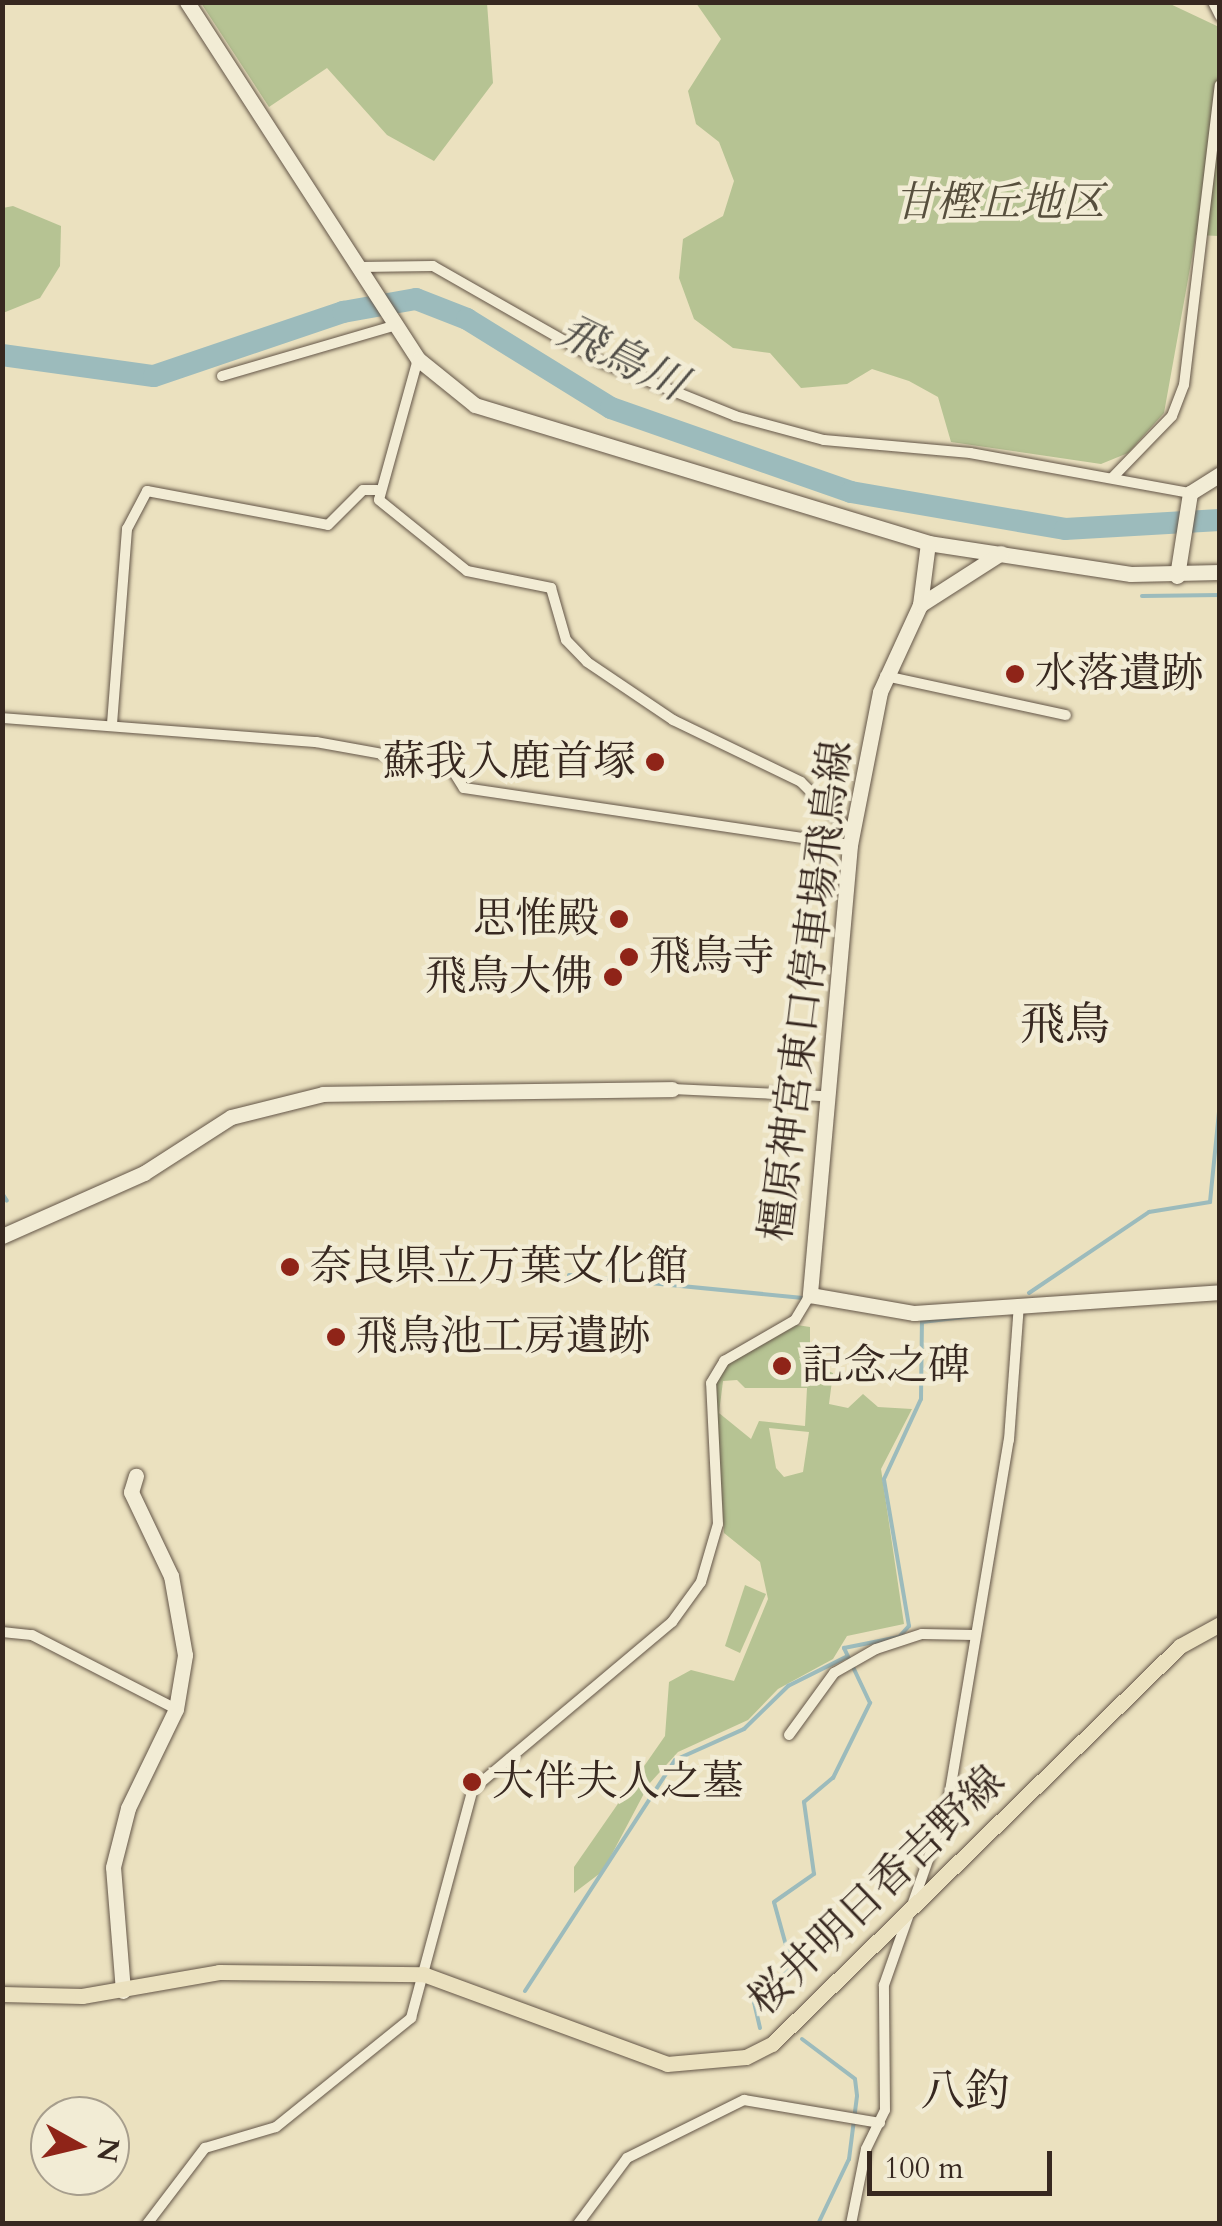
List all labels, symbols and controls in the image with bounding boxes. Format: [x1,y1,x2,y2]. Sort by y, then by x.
park label: 甘樫丘地区 [894,178,1104,228]
water label: 飛鳥川 [549,304,695,412]
place label: 水落遺跡 [1035,649,1203,699]
marker: 水落遺跡 [1004,663,1026,685]
place label: 蘇我入鹿首塚 [383,737,635,787]
street label: 橿原神宮東口停車場飛鳥線 [751,738,863,1244]
marker: 蘇我入鹿首塚 [644,751,666,773]
place label: 思惟殿 [473,894,599,944]
marker: 思惟殿 [608,908,630,930]
place label: 飛鳥寺 [649,932,775,982]
marker: 飛鳥寺 [618,946,640,968]
place label: 飛鳥大佛 [425,952,593,1002]
marker: 飛鳥大佛 [602,966,624,988]
district label: 飛鳥 [1020,998,1110,1052]
place label: 奈良県立万葉文化館 [310,1242,688,1292]
marker: 奈良県立万葉文化館 [279,1256,301,1278]
place label: 飛鳥池工房遺跡 [356,1312,650,1362]
marker: 飛鳥池工房遺跡 [325,1326,347,1348]
place label: 記念之碑 [802,1341,970,1391]
marker: 記念之碑 [771,1355,793,1377]
street label: 桜井明日香吉野線 [739,1756,1015,2026]
place label: 大伴夫人之墓 [492,1757,744,1807]
marker: 大伴夫人之墓 [461,1771,483,1793]
district label: 八釣 [920,2065,1010,2119]
north arrow [30,2096,130,2196]
scale bar [872,2131,1057,2193]
text: N [87,2135,128,2165]
text: 100 m [884,2148,964,2189]

